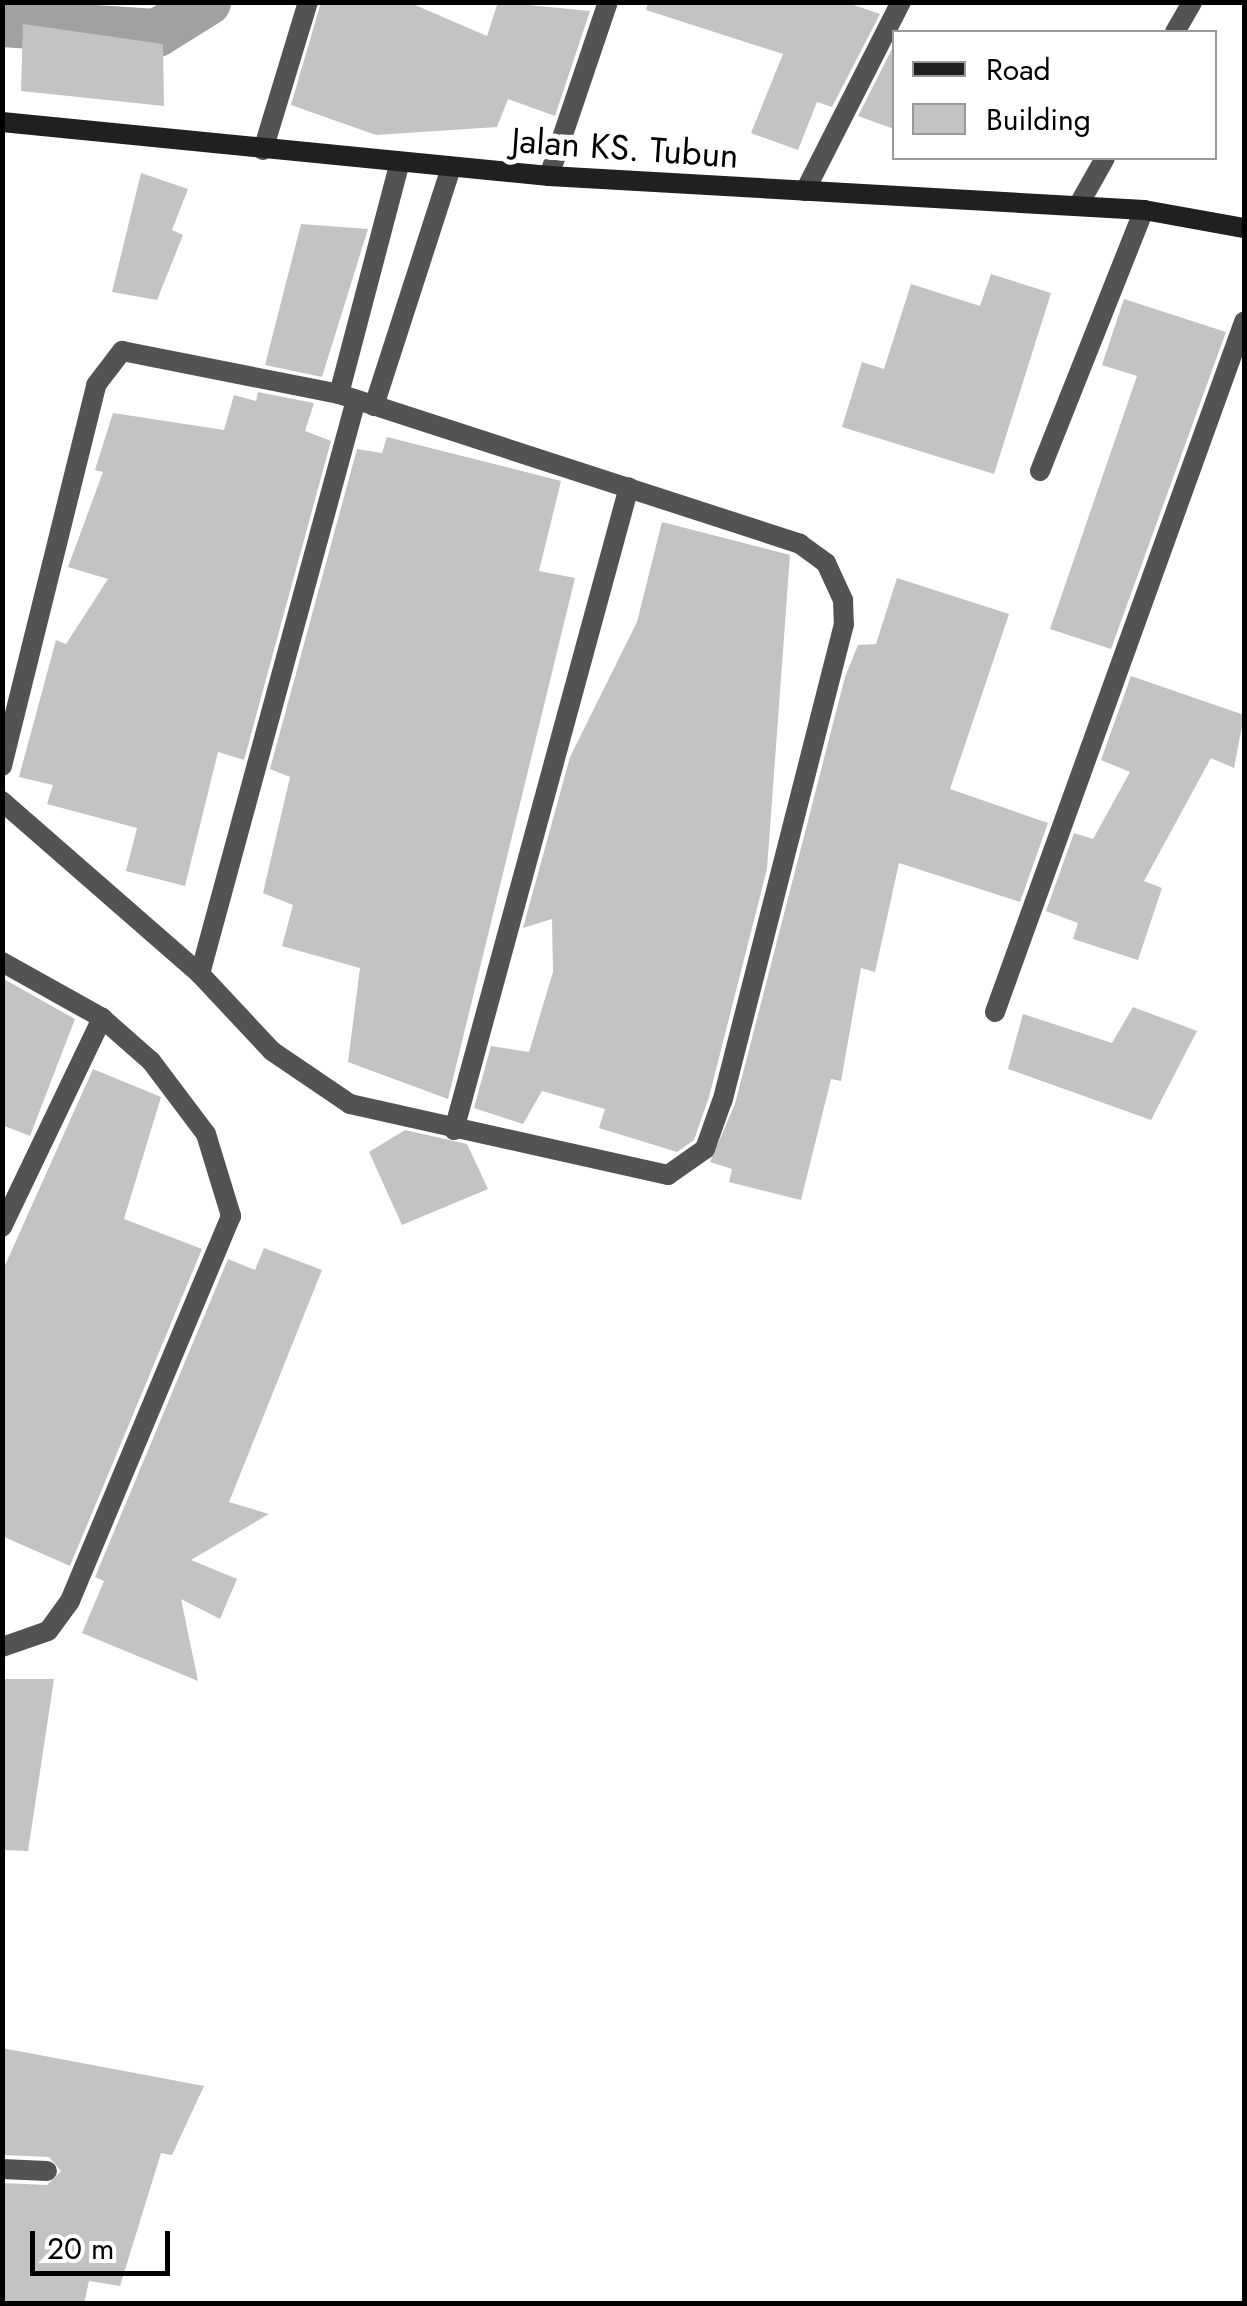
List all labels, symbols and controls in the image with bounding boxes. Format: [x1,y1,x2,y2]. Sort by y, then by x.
legend [892,30,1217,160]
text: Road [986,48,1051,91]
text: Building [986,98,1091,141]
street label: Jalan KS. Tubun [510,119,740,177]
scale bar [35,2211,175,2273]
text: 20 m [47,2227,114,2270]

